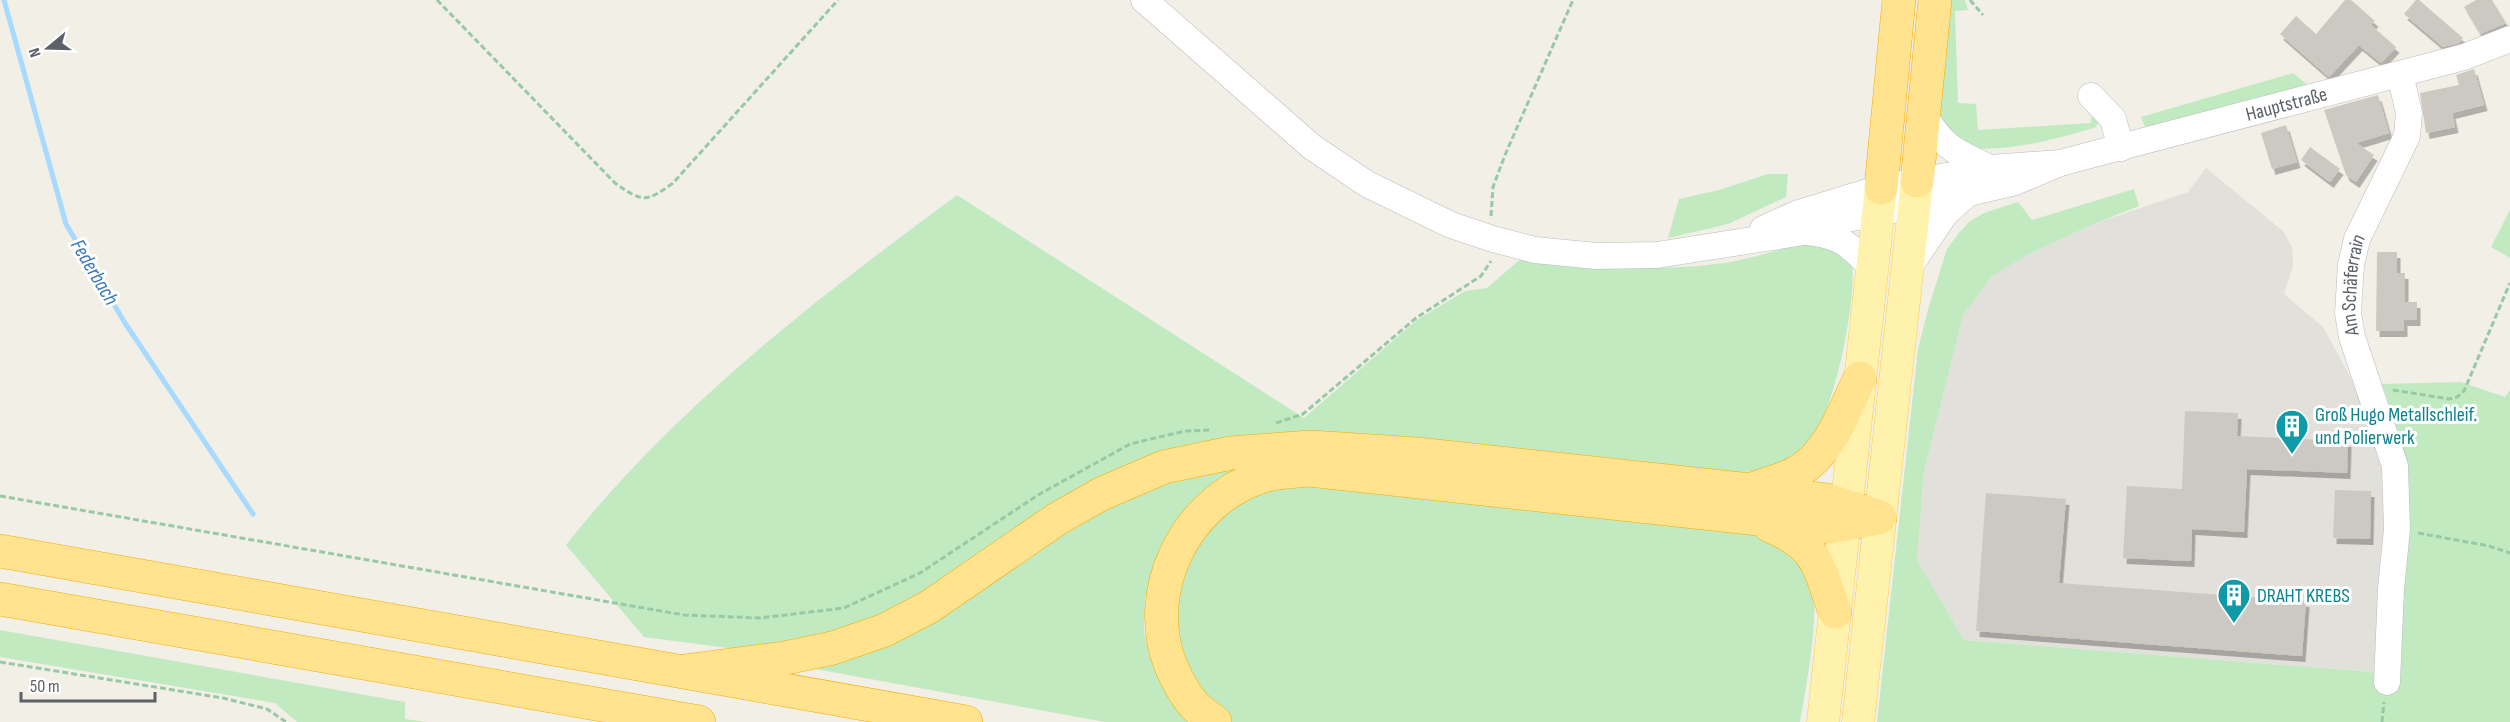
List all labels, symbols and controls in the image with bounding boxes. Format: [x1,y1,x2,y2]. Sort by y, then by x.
north arrow [18,18,78,78]
text: N [25,45,46,60]
street label: Hauptstraße [2243,82,2330,127]
street label: Am Schäferrain [2337,230,2371,338]
water label: Federbach [65,235,124,310]
place label: Groß Hugo Metallschleif. und Polierwerk [2315,403,2477,450]
building icon: Groß Hugo Metallschleif. und Polierwerk [2274,408,2310,455]
building icon: DRAHT KREBS [2216,577,2252,624]
place label: DRAHT KREBS [2257,584,2350,608]
scale bar [21,665,154,703]
text: 50 m [30,676,60,697]

